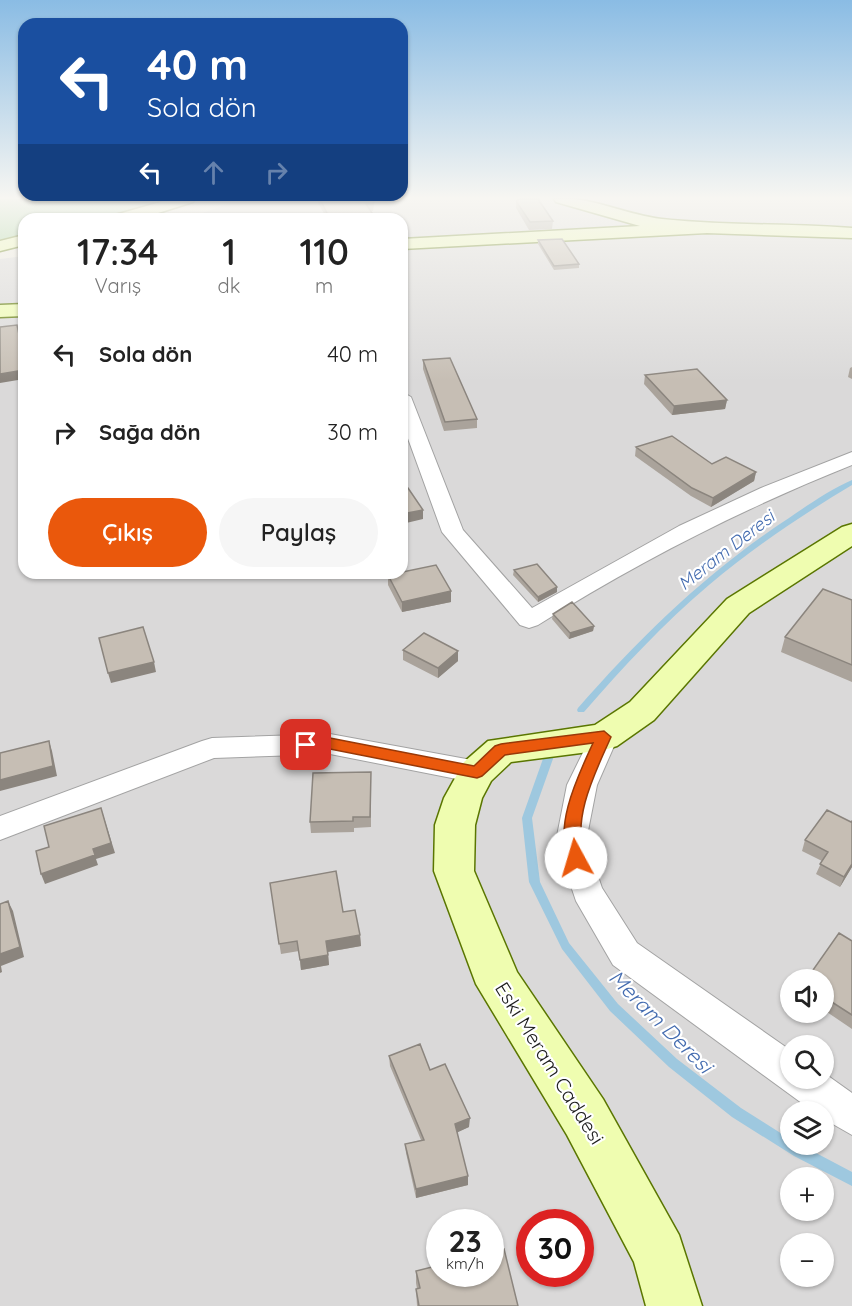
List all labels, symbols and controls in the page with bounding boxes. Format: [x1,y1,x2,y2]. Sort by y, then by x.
text: 40 m [147,38,248,91]
icon: left [48,42,126,120]
text: Sola dön [147,90,257,124]
icon: left [134,156,167,189]
icon: ahead [197,156,230,189]
icon: right [260,156,293,189]
text: 17:34 [77,229,159,274]
text: 1 [222,229,236,274]
text: 110 [299,229,349,274]
text: Varış [95,273,141,298]
text: dk [218,273,240,298]
text: m [315,273,333,298]
icon: left [48,338,81,371]
text: Sola dön [99,340,192,368]
text: 40 m [327,340,378,368]
icon: right [48,416,81,449]
text: Sağa dön [99,418,201,446]
text: 30 m [327,418,378,446]
button: Çıkış [48,498,207,567]
button: Paylaş [219,498,378,567]
water label: Meram Deresi [673,504,781,595]
pin [280,719,331,770]
icon: arrive [289,728,322,761]
position arrow [544,826,608,890]
water label: Meram Deresi [604,964,720,1080]
map controls [780,969,834,1287]
button: sound [780,969,834,1023]
street label: Eski Meram Caddesi [490,977,610,1149]
button: search [780,1035,834,1089]
button: layers [780,1101,834,1155]
button: + [780,1167,834,1221]
speed limit sign: 30 [516,1209,594,1287]
text: 23 [448,1222,482,1260]
button: − [780,1233,834,1287]
text: km/h [446,1254,484,1273]

